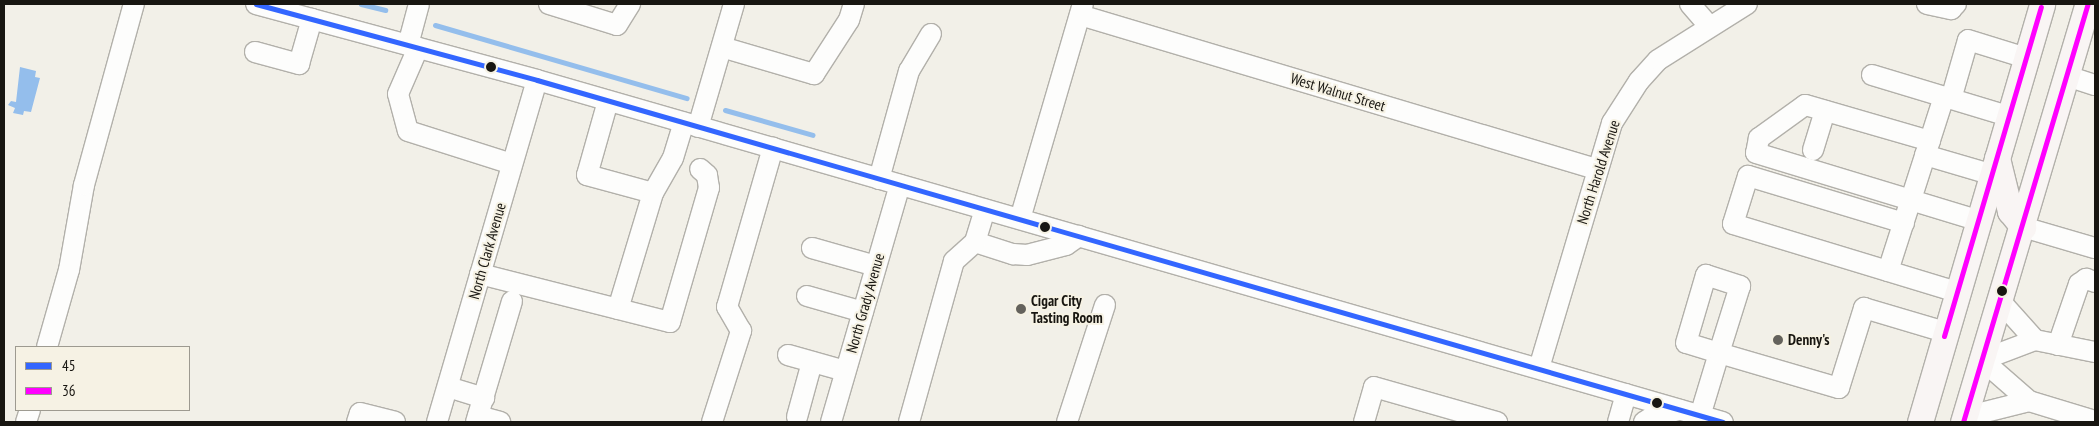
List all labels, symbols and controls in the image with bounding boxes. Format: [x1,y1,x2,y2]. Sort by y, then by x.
unlabelled marker [486,62,496,72]
street label: West Walnut Street [1288,69,1388,115]
street label: North Harold Avenue [1573,118,1623,226]
street label: North Clark Avenue [465,200,509,302]
unlabelled marker [1040,222,1050,232]
street label: North Grady Avenue [842,251,888,355]
unlabelled marker [1997,286,2007,296]
place label: Cigar City Tasting Room [1031,291,1103,326]
marker: Cigar City Tasting Room [1015,303,1027,315]
place label: Denny's [1788,331,1829,349]
marker: Denny's [1772,334,1784,346]
legend [15,346,190,411]
text: 45 [62,356,76,375]
text: 36 [62,381,76,400]
unlabelled marker [1652,398,1662,408]

